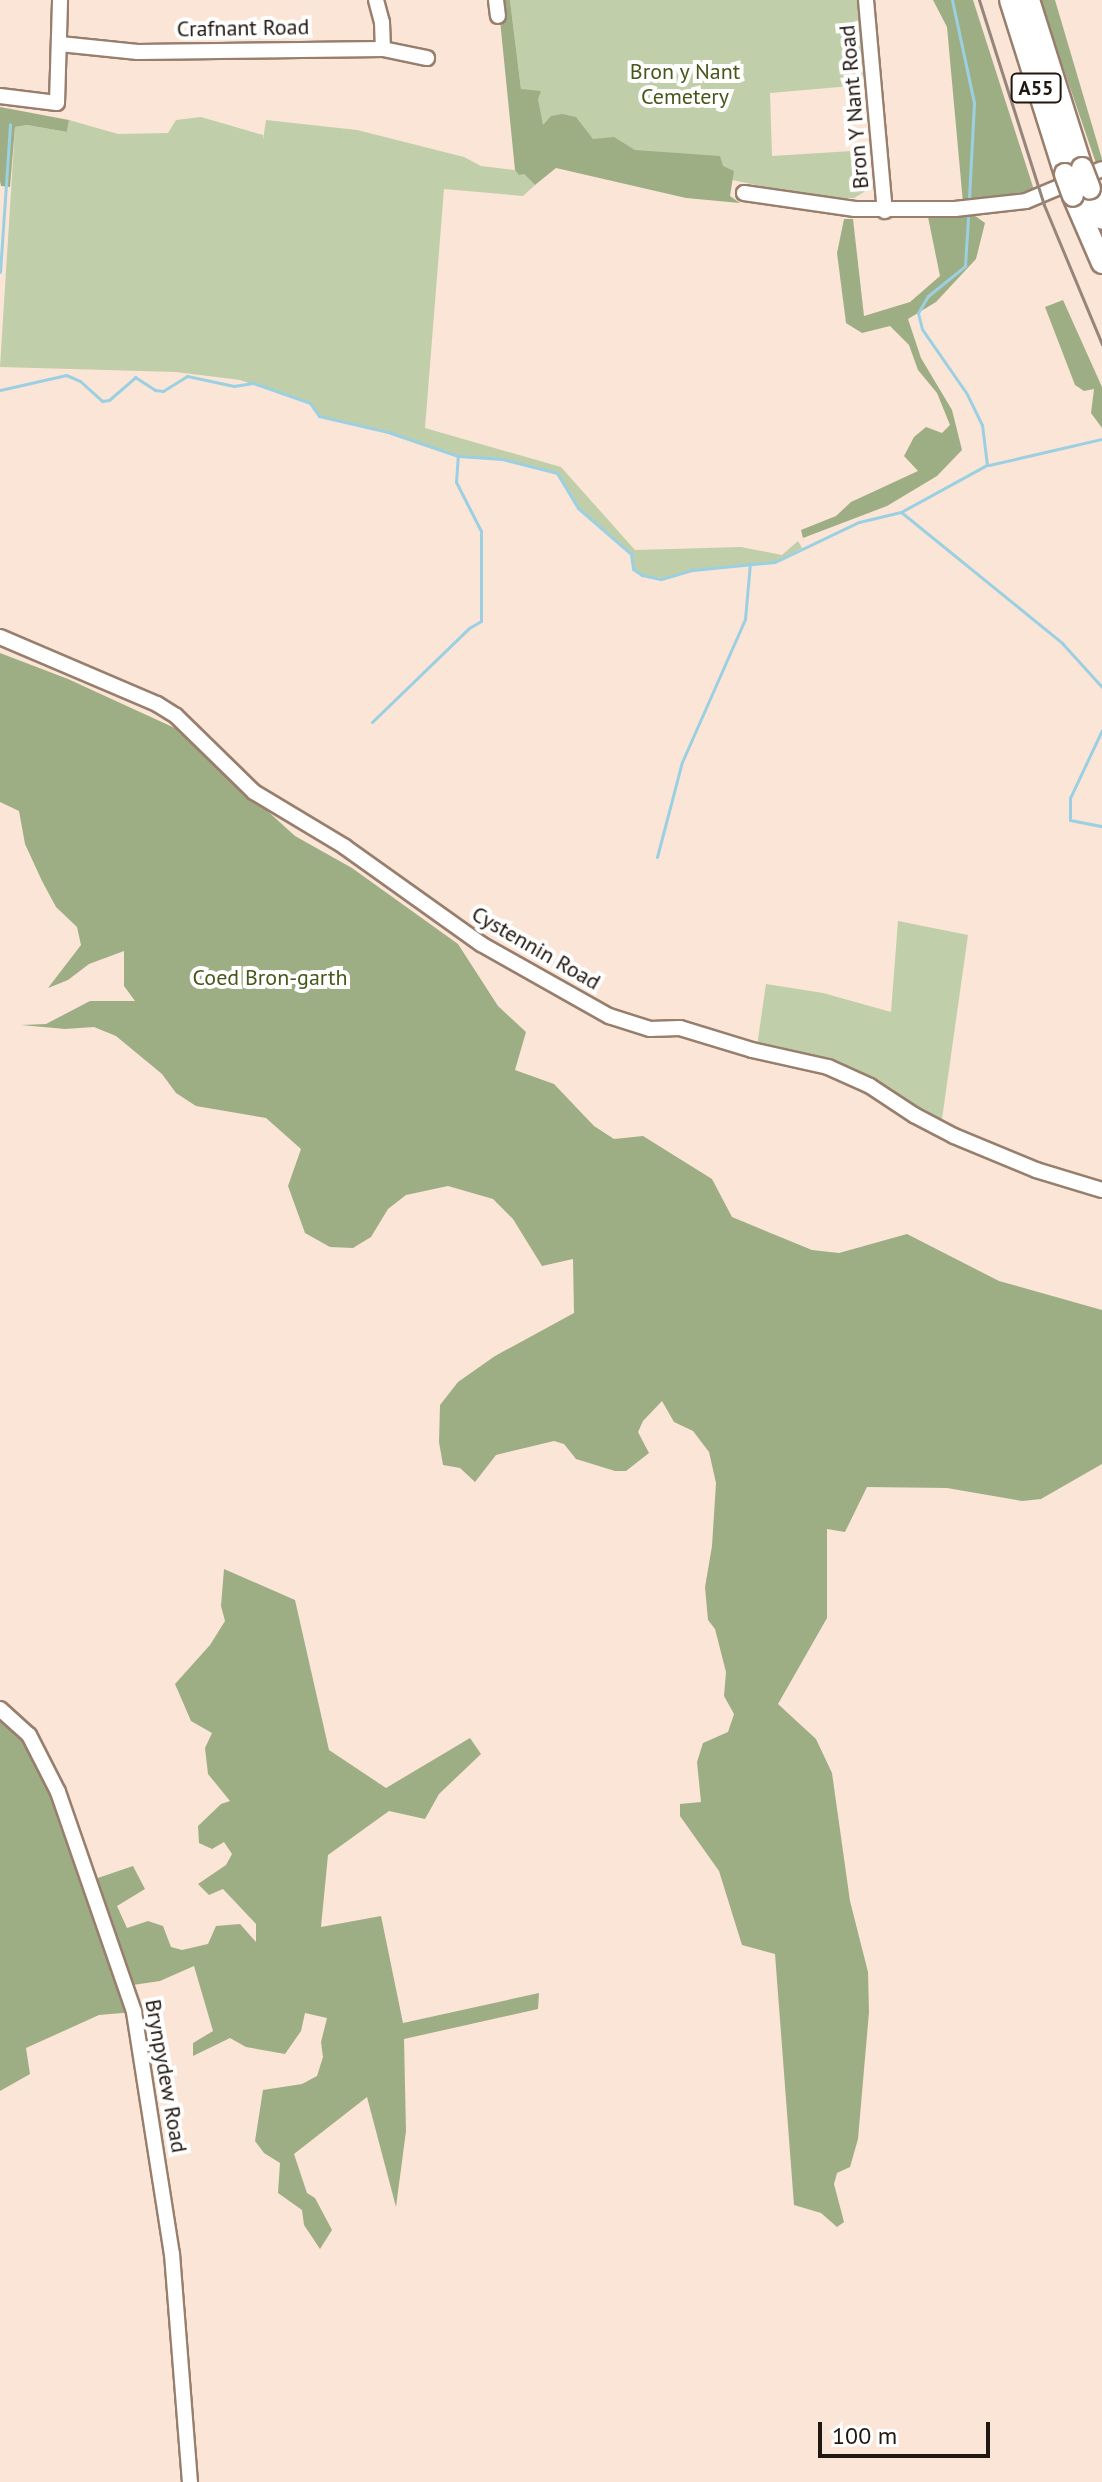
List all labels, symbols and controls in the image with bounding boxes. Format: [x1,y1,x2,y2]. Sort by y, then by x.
street label: Crafnant Road [177,14,309,42]
street label: Bron Y Nant Road [834,23,874,191]
park label: Bron y Nant Cemetery [629,58,741,110]
road number: A55 [1010,72,1062,104]
street label: Cystennin Road [467,901,605,995]
park label: Coed Bron-garth [193,965,347,991]
street label: Brynpydew Road [139,1997,193,2155]
scale bar [822,2406,994,2456]
text: 100 m [832,2420,897,2451]

